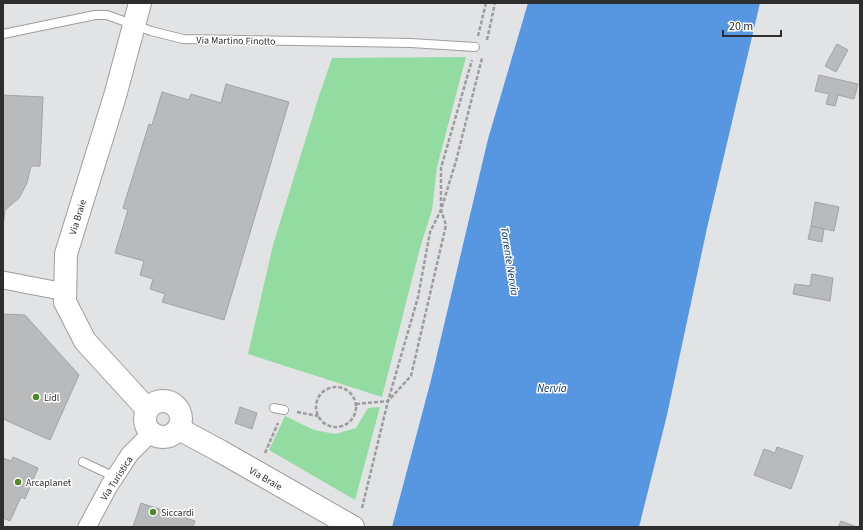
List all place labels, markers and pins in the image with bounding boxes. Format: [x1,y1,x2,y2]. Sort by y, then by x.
place label: Lidl [44,391,60,405]
marker: Lidl [31,392,41,402]
place label: Arcaplanet [26,476,72,490]
marker: Arcaplanet [13,477,23,487]
place label: Siccardi [161,506,194,520]
marker: Siccardi [148,507,158,517]

